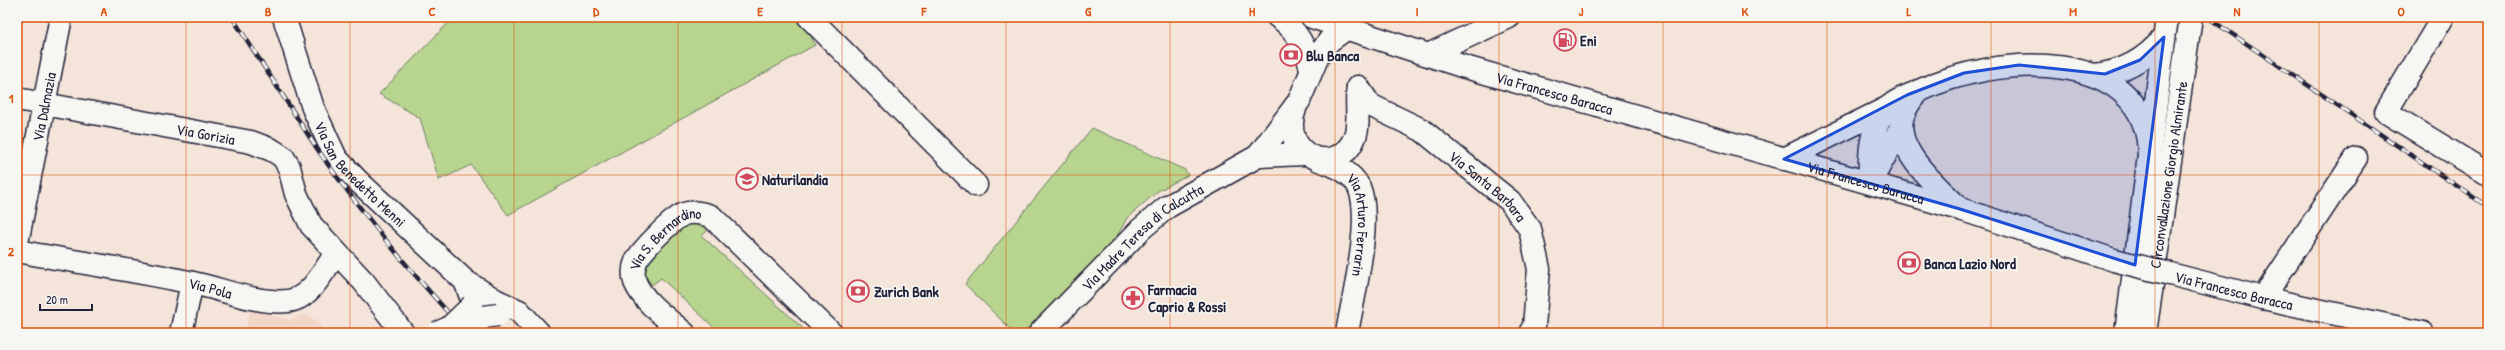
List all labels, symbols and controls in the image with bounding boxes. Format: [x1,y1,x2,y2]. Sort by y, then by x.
text: A [101,2,108,20]
text: B [265,2,272,20]
text: C [428,2,436,20]
text: D [593,2,600,20]
text: E [757,2,763,20]
text: F [921,2,928,20]
text: G [1085,2,1092,20]
text: H [1249,2,1255,20]
text: I [1415,2,1419,20]
text: J [1579,2,1584,20]
text: K [1742,2,1749,20]
text: L [1907,2,1912,20]
text: M [2069,2,2077,20]
text: N [2234,2,2241,20]
text: O [2397,2,2405,20]
fuel station icon: Eni [1552,27,1578,53]
place label: Eni [1580,30,1597,51]
bank icon: Blu Banca [1278,42,1304,68]
place label: Blu Banca [1306,45,1359,66]
street label: Via Francesco Baracca [1493,66,1616,119]
street label: Via Dalmazia [27,70,61,143]
street label: Circonvallazione Giorgio Almirante [2144,80,2192,270]
text: 1 [9,89,14,107]
street label: Via Gorizia [175,118,237,149]
street label: Via San Benedetto Menni [310,118,411,231]
street label: Via Santa Barbara [1445,145,1532,226]
street label: Via Francesco Baracca [1805,155,1927,209]
school or university icon: Naturilandia [734,166,760,192]
street label: Via Arturo Ferrarin [1342,167,1374,278]
place label: Naturilandia [762,169,828,190]
street label: Via Madre Teresa di Calcutta [1076,178,1207,295]
street label: Via S. Bernardino [623,202,703,272]
text: 2 [8,242,15,260]
bank icon: Banca Lazio Nord [1896,250,1922,276]
place label: Banca Lazio Nord [1924,253,2016,274]
street label: Via Francesco Baracca [2173,265,2295,315]
street label: Via Pola [187,272,235,303]
bank icon: Zurich Bank [845,278,871,304]
place label: Farmacia Caprio & Rossi [1147,279,1226,318]
place label: Zurich Bank [874,281,940,302]
pharmacy icon: Farmacia Caprio & Rossi [1120,285,1146,311]
scale bar [40,286,92,312]
text: 20 m [46,291,68,308]

